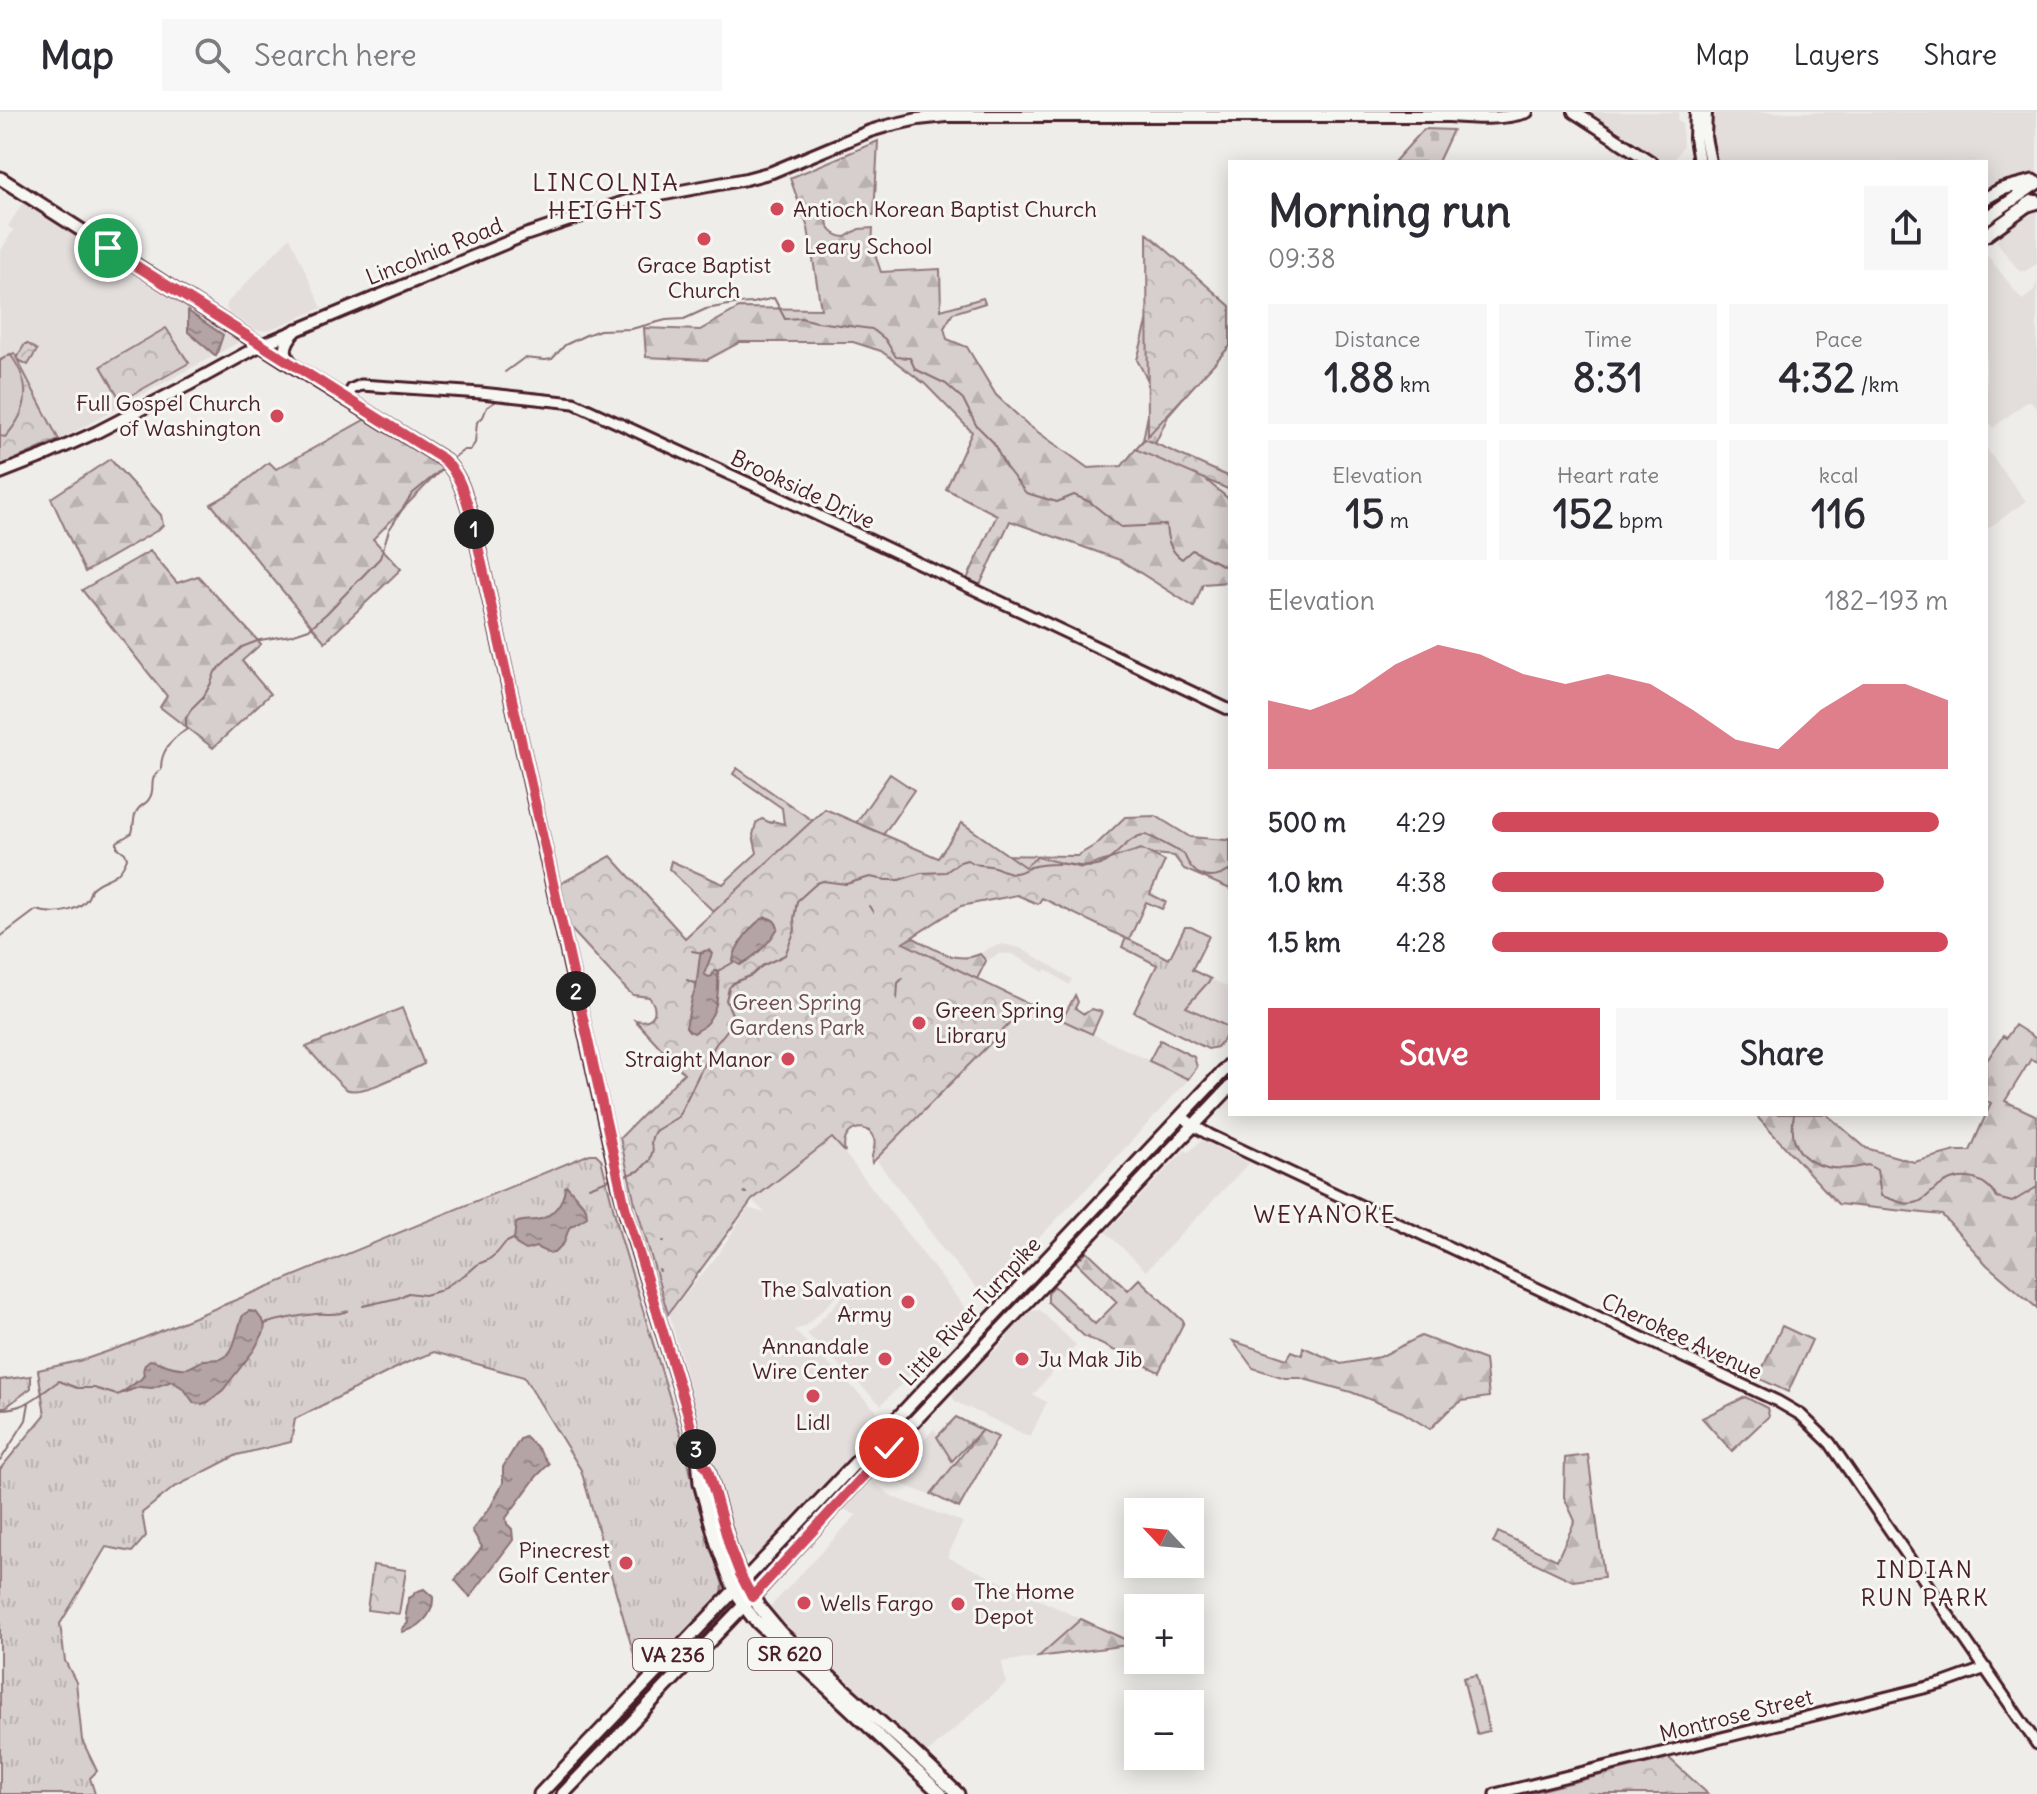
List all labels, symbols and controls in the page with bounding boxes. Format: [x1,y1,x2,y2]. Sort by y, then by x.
search box [162,19,722,91]
text: Map [40,32,114,79]
icon: search [190,33,234,77]
text: Search here [254,36,417,74]
text: Map [1695,37,1750,73]
text: Layers [1794,37,1880,73]
text: Share [1924,37,1997,73]
district label: LINCOLNIA HEIGHTS [532,167,680,225]
text: Morning run [1268,184,1511,239]
button: share [1864,186,1948,270]
place label: Antioch Korean Baptist Church [793,195,1097,223]
marker: Antioch Korean Baptist Church [768,200,786,218]
street label: Lincolnia Road [362,211,507,291]
pin [74,214,142,282]
icon: arrive [86,226,130,270]
marker: Grace Baptist Church [695,230,713,248]
place label: Leary School [804,232,932,260]
marker: Leary School [779,237,797,255]
text: 09:38 [1268,242,1336,275]
place label: Grace Baptist Church [637,251,771,304]
text: Distance [1334,325,1420,353]
text: Time [1584,325,1632,353]
text: Pace [1815,325,1863,353]
text: 1.88 [1324,353,1395,403]
text: 8:31 [1573,353,1643,403]
text: 4:32 [1778,353,1855,403]
text: km [1395,370,1430,398]
text: /km [1855,370,1899,398]
place label: Full Gospel Church of Washington [76,389,261,442]
marker: Full Gospel Church of Washington [268,407,286,425]
street label: Brookside Drive [726,443,880,535]
text: Elevation [1332,461,1422,489]
text: Heart rate [1557,461,1659,489]
text: kcal [1819,461,1858,489]
text: 15 [1346,489,1385,539]
text: 152 [1553,489,1614,539]
text: 116 [1811,489,1866,539]
text: m [1385,506,1409,534]
text: bpm [1614,506,1663,534]
pin: 1 [454,509,494,549]
text: 1 [470,515,478,543]
text: Elevation [1268,584,1375,617]
text: 182–193 m [1825,584,1948,617]
text: 500 m [1268,806,1346,839]
text: 4:29 [1396,806,1446,839]
text: 1.0 km [1268,866,1343,899]
text: 4:38 [1396,866,1447,899]
text: 1.5 km [1268,926,1341,959]
text: 4:28 [1396,926,1446,959]
pin: 2 [556,971,596,1011]
text: 2 [570,977,582,1005]
park label: Green Spring Gardens Park [729,988,865,1041]
place label: Green Spring Library [935,996,1065,1049]
button: Save [1268,1008,1600,1100]
button: Share [1616,1008,1948,1100]
marker: Green Spring Library [910,1014,928,1032]
place label: Straight Manor [625,1045,772,1073]
marker: Straight Manor [779,1050,797,1068]
district label: WEYANOKE [1253,1199,1397,1229]
street label: Little River Turnpike [894,1230,1046,1392]
place label: The Salvation Army [760,1275,892,1328]
street label: Cherokee Avenue [1597,1287,1767,1385]
marker: The Salvation Army [899,1293,917,1311]
place label: Annandale Wire Center [752,1332,869,1385]
place label: Ju Mak Jib [1038,1345,1142,1373]
marker: Annandale Wire Center [876,1350,894,1368]
marker: Ju Mak Jib [1013,1350,1031,1368]
marker: Lidl [804,1387,822,1405]
place label: Lidl [796,1408,830,1436]
pin [855,1414,923,1482]
icon: check [867,1426,911,1470]
pin: 3 [676,1429,716,1469]
text: 3 [690,1435,702,1463]
north arrow [1124,1498,1204,1578]
map controls [1124,1498,1204,1770]
place label: Pinecrest Golf Center [498,1536,610,1589]
marker: Pinecrest Golf Center [617,1554,635,1572]
district label: INDIAN RUN PARK [1860,1554,1990,1612]
place label: The Home Depot [974,1577,1075,1630]
place label: Wells Fargo [820,1589,934,1617]
marker: Wells Fargo [795,1594,813,1612]
button: + [1124,1594,1204,1674]
marker: The Home Depot [949,1595,967,1613]
road number: SR 620 [748,1638,832,1670]
road number: VA 236 [633,1639,713,1671]
street label: Montrose Street [1656,1682,1816,1748]
button: − [1124,1690,1204,1770]

